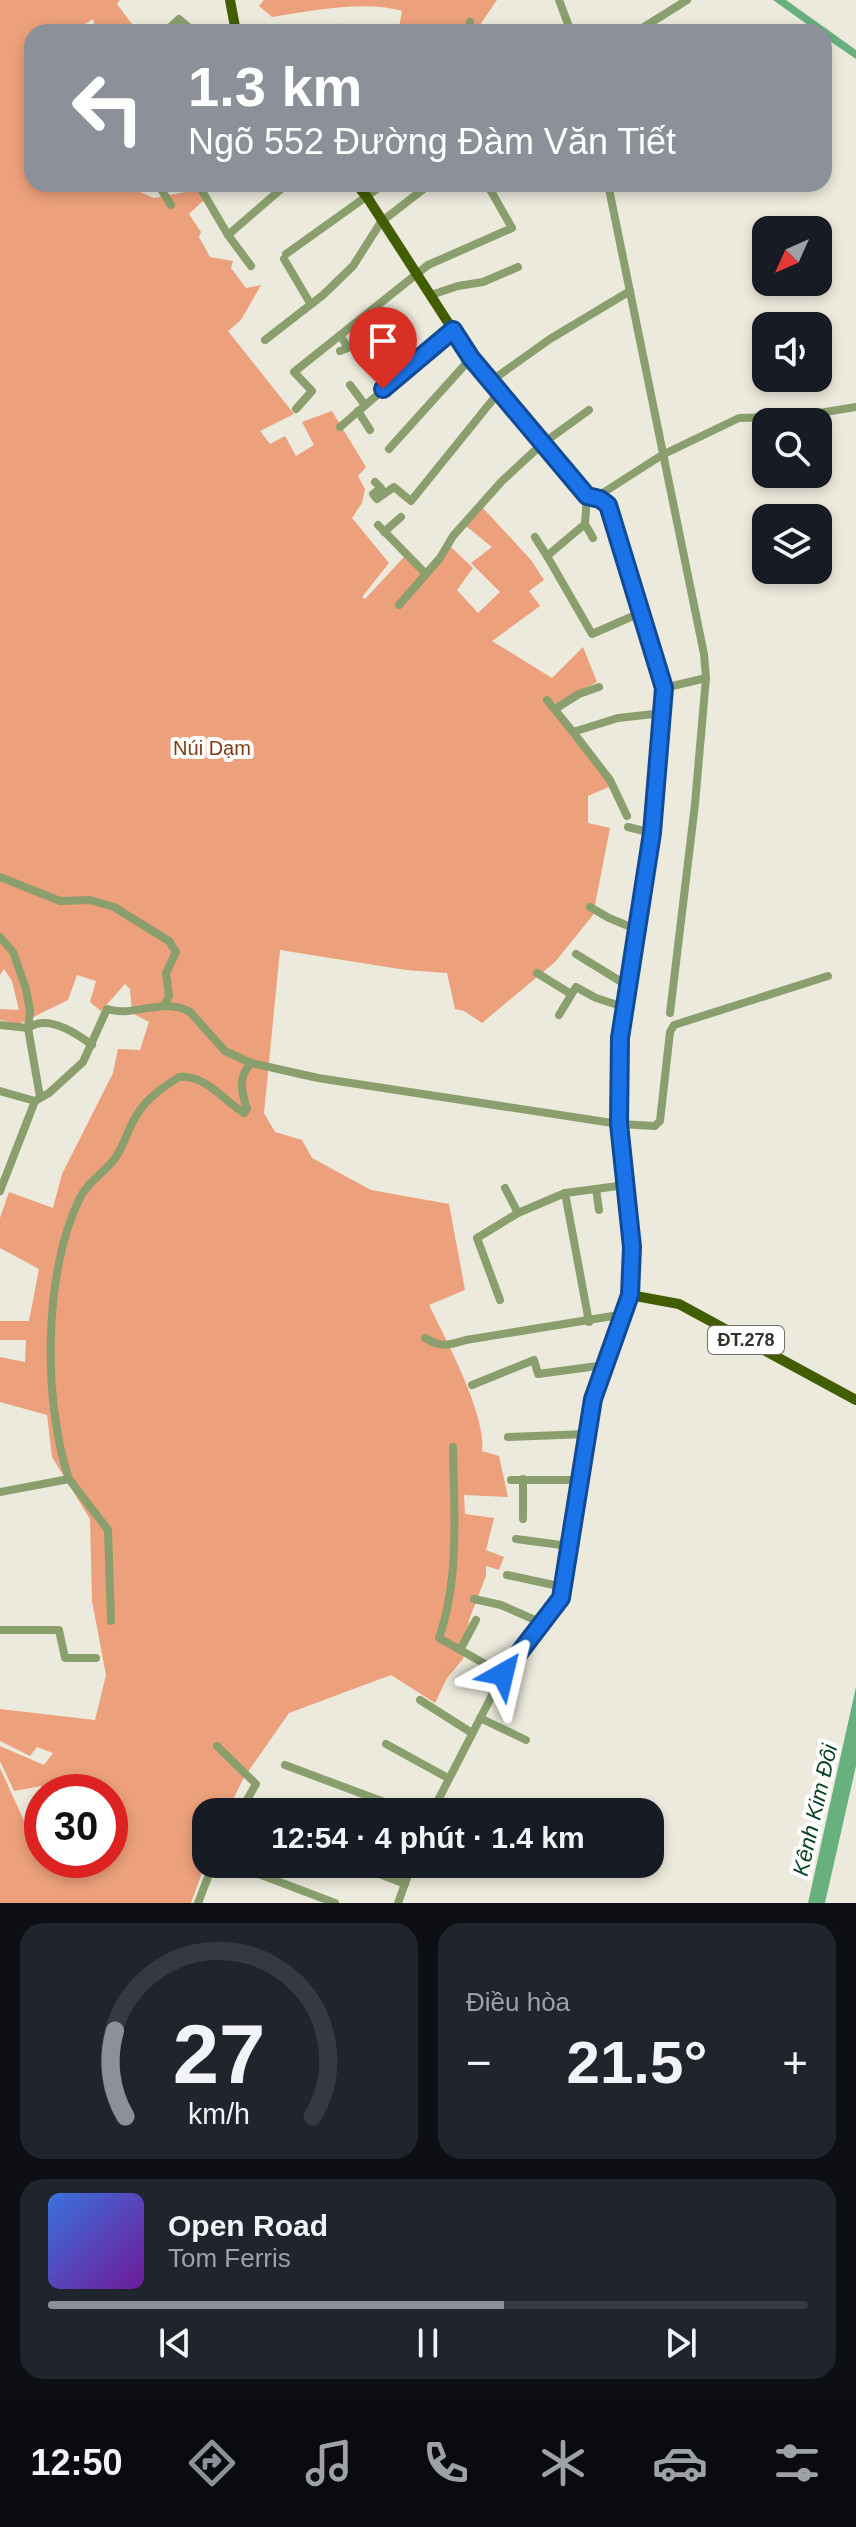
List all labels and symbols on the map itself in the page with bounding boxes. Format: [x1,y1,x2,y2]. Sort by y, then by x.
north arrow [752,216,832,296]
pin [349,307,417,389]
park label: Núi Dạm [173,737,251,759]
road number: ĐT.278 [708,1326,784,1354]
position arrow [461,1632,545,1716]
water label: Kênh Kim Đôi [788,1741,843,1878]
speed limit sign: 30 [24,1774,128,1878]

